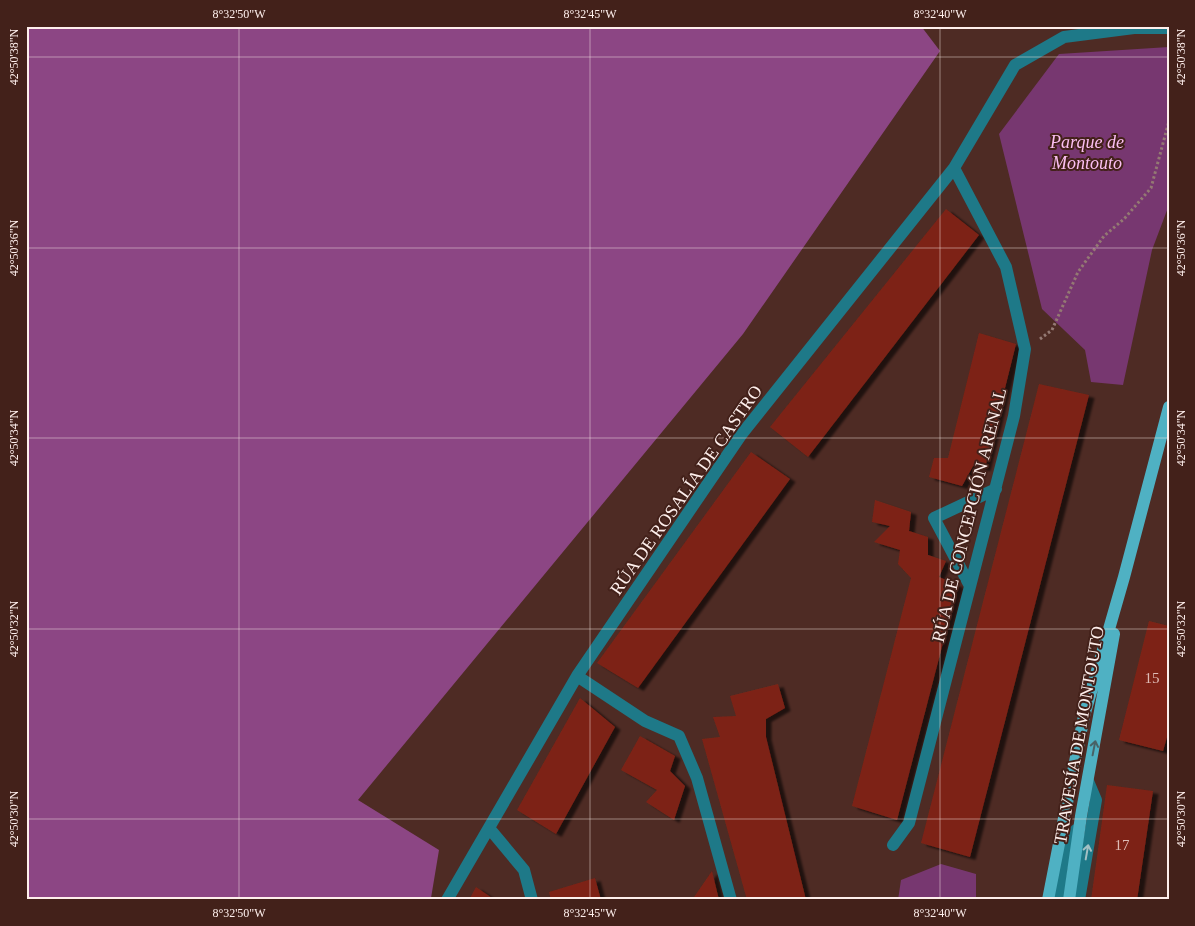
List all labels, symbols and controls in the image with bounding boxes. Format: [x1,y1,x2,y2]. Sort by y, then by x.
text: 8°32'50"W [212,7,266,21]
text: 8°32'45"W [563,7,617,21]
text: 8°32'40"W [913,7,967,21]
text: 42°50'38"N [7,28,21,85]
text: 42°50'38"N [1174,28,1188,85]
park label: Parque de Montouto [1049,132,1124,173]
text: 42°50'36"N [7,219,21,276]
text: 42°50'36"N [1174,219,1188,276]
street label: RÚA DE ROSALÍA DE CASTRO [605,381,766,599]
street label: RÚA DE CONCEPCIÓN ARENAL [927,385,1010,644]
text: 42°50'34"N [7,409,21,466]
text: 42°50'34"N [1174,409,1188,466]
text: 42°50'32"N [7,600,21,657]
text: 42°50'32"N [1174,600,1188,657]
street label: TRAVESÍA DE MONTOUTO [1049,624,1108,846]
house number: 15 [1145,670,1160,686]
one-way arrow [1090,741,1100,757]
text: 42°50'30"N [7,790,21,847]
text: 42°50'30"N [1174,790,1188,847]
house number: 17 [1115,837,1130,853]
one-way arrow [1082,844,1092,860]
text: 8°32'50"W [212,906,266,920]
text: 8°32'45"W [563,906,617,920]
text: 8°32'40"W [913,906,967,920]

